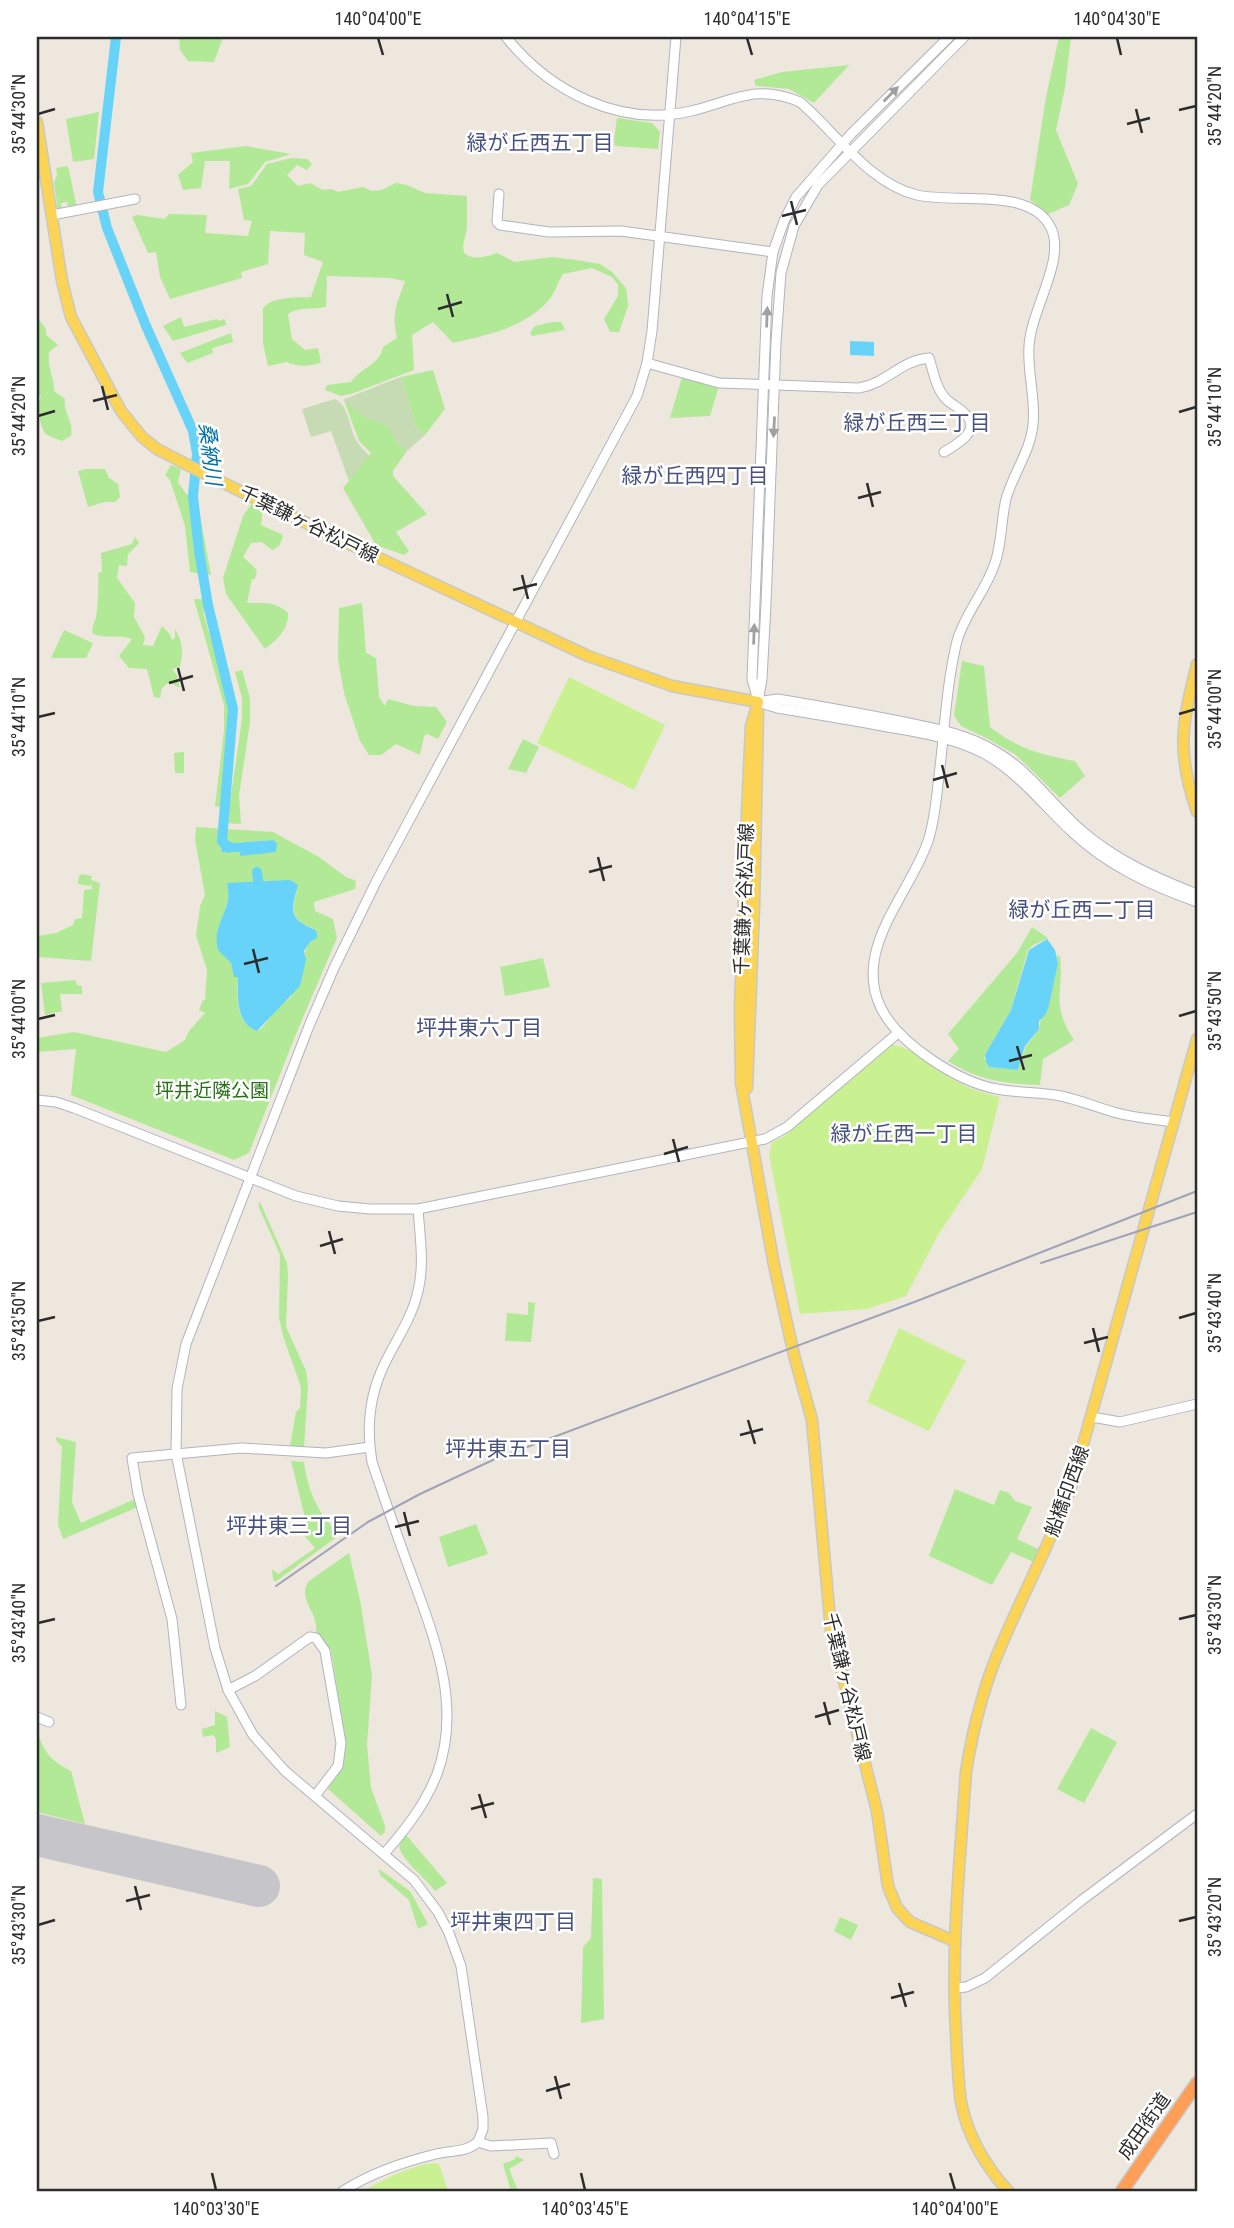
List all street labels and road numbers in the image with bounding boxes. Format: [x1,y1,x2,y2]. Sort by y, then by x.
street label: 千葉鎌ヶ谷松戸線 [236,480,382,568]
street label: 千葉鎌ヶ谷松戸線 [730,823,758,975]
street label: 船橋印西線 [1040,1442,1094,1540]
street label: 千葉鎌ヶ谷松戸線 [819,1610,875,1764]
street label: 成田街道 [1113,2088,1175,2164]

